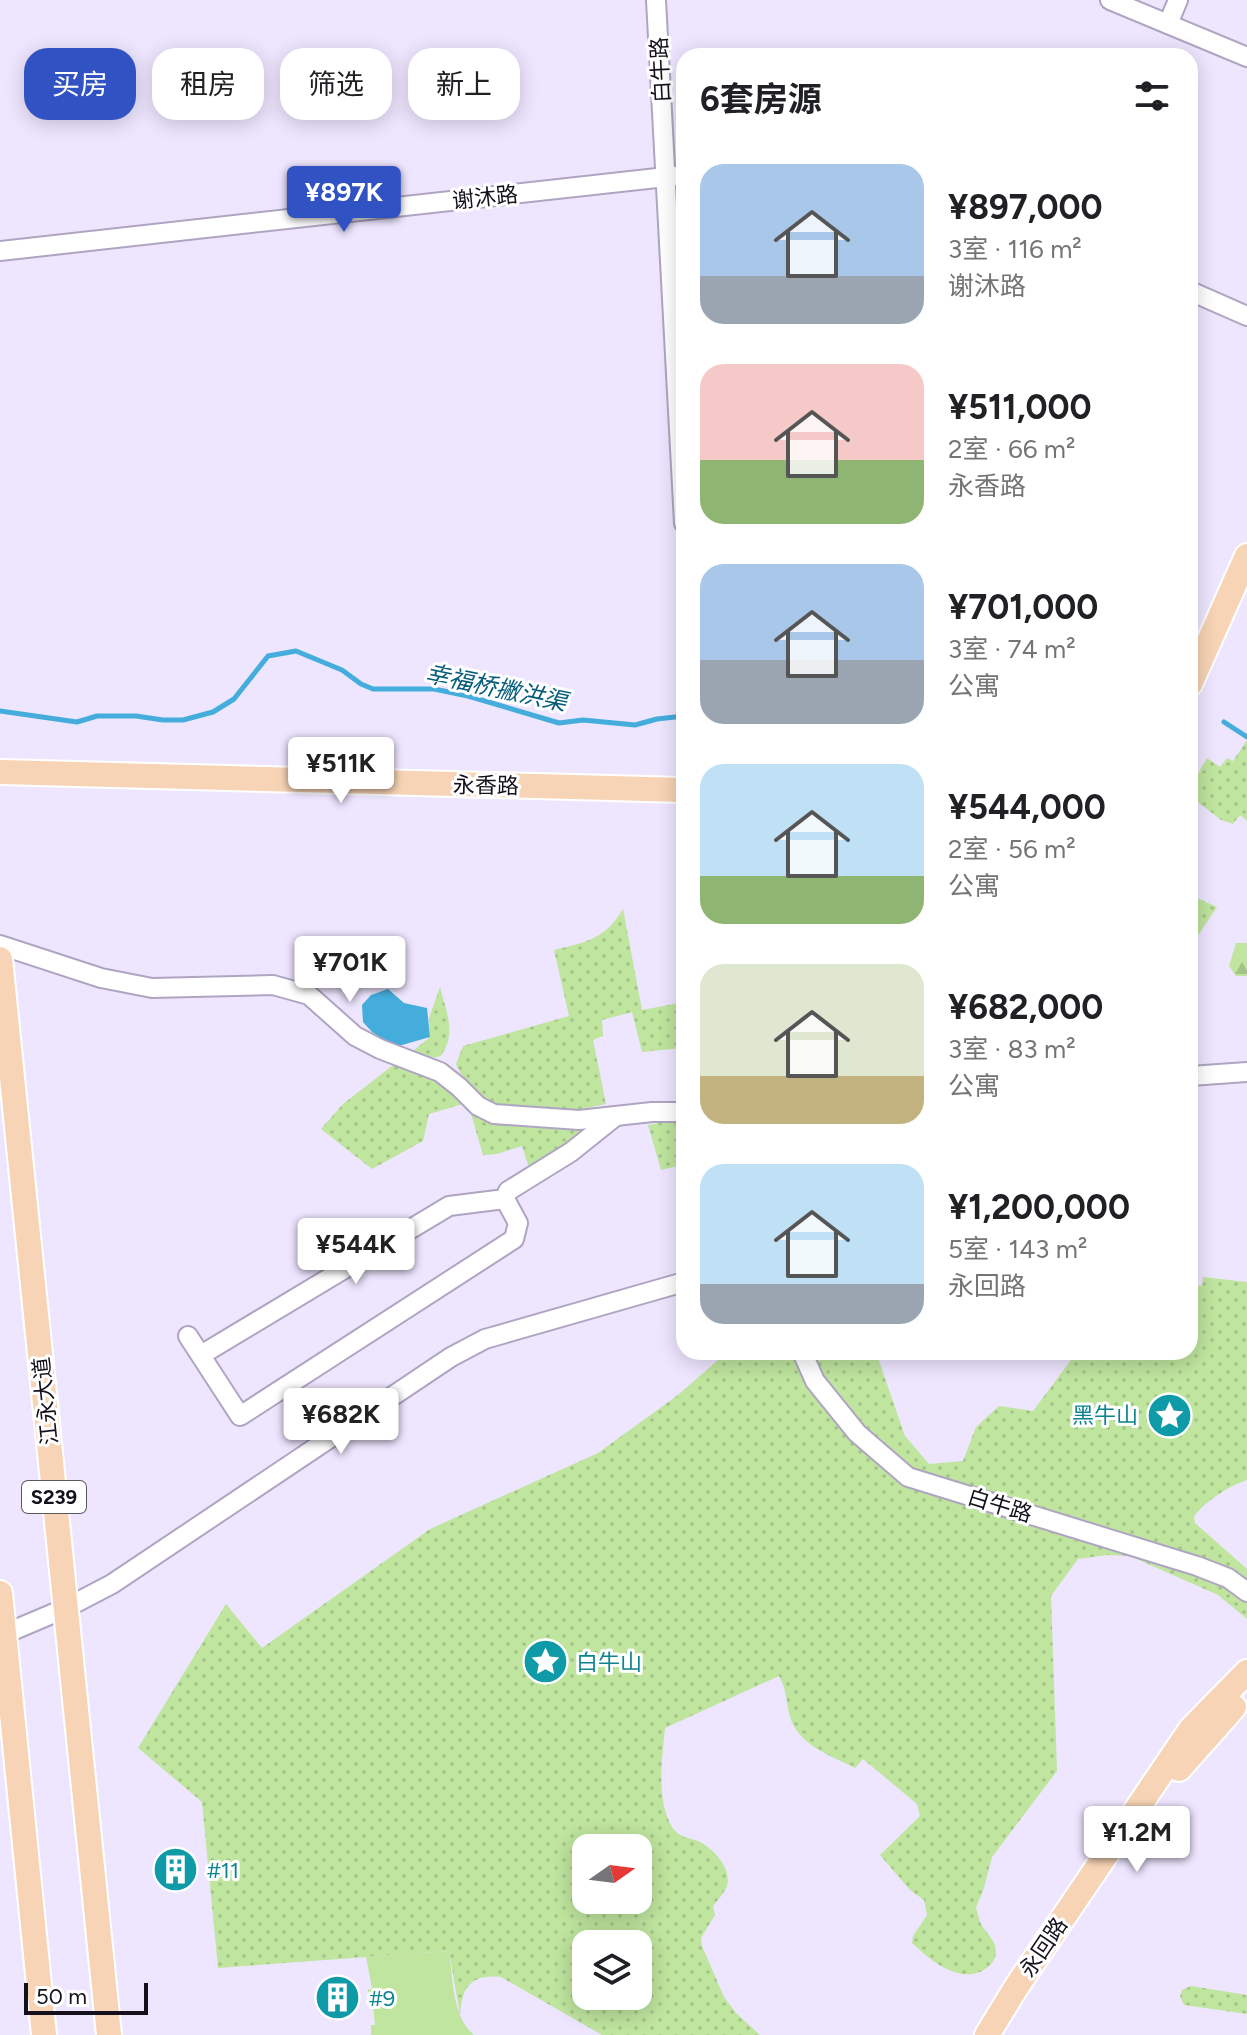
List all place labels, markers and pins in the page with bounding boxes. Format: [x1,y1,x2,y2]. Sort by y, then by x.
pin: ¥897K [288,166,400,234]
pin: ¥511K [285,737,397,805]
pin: ¥701K [294,936,406,1004]
pin: ¥544K [300,1218,412,1286]
pin: ¥682K [285,1388,397,1456]
place icon: 黑牛山 [1145,1391,1193,1439]
place label: 黑牛山 [1072,1402,1138,1429]
place icon: 白牛山 [521,1638,569,1686]
place label: 白牛山 [576,1649,642,1676]
pin: ¥1.2M [1081,1806,1193,1874]
building icon: #11 [152,1846,200,1894]
place label: #11 [207,1857,239,1884]
building icon: #9 [314,1974,362,2022]
place label: #9 [369,1985,395,2012]

